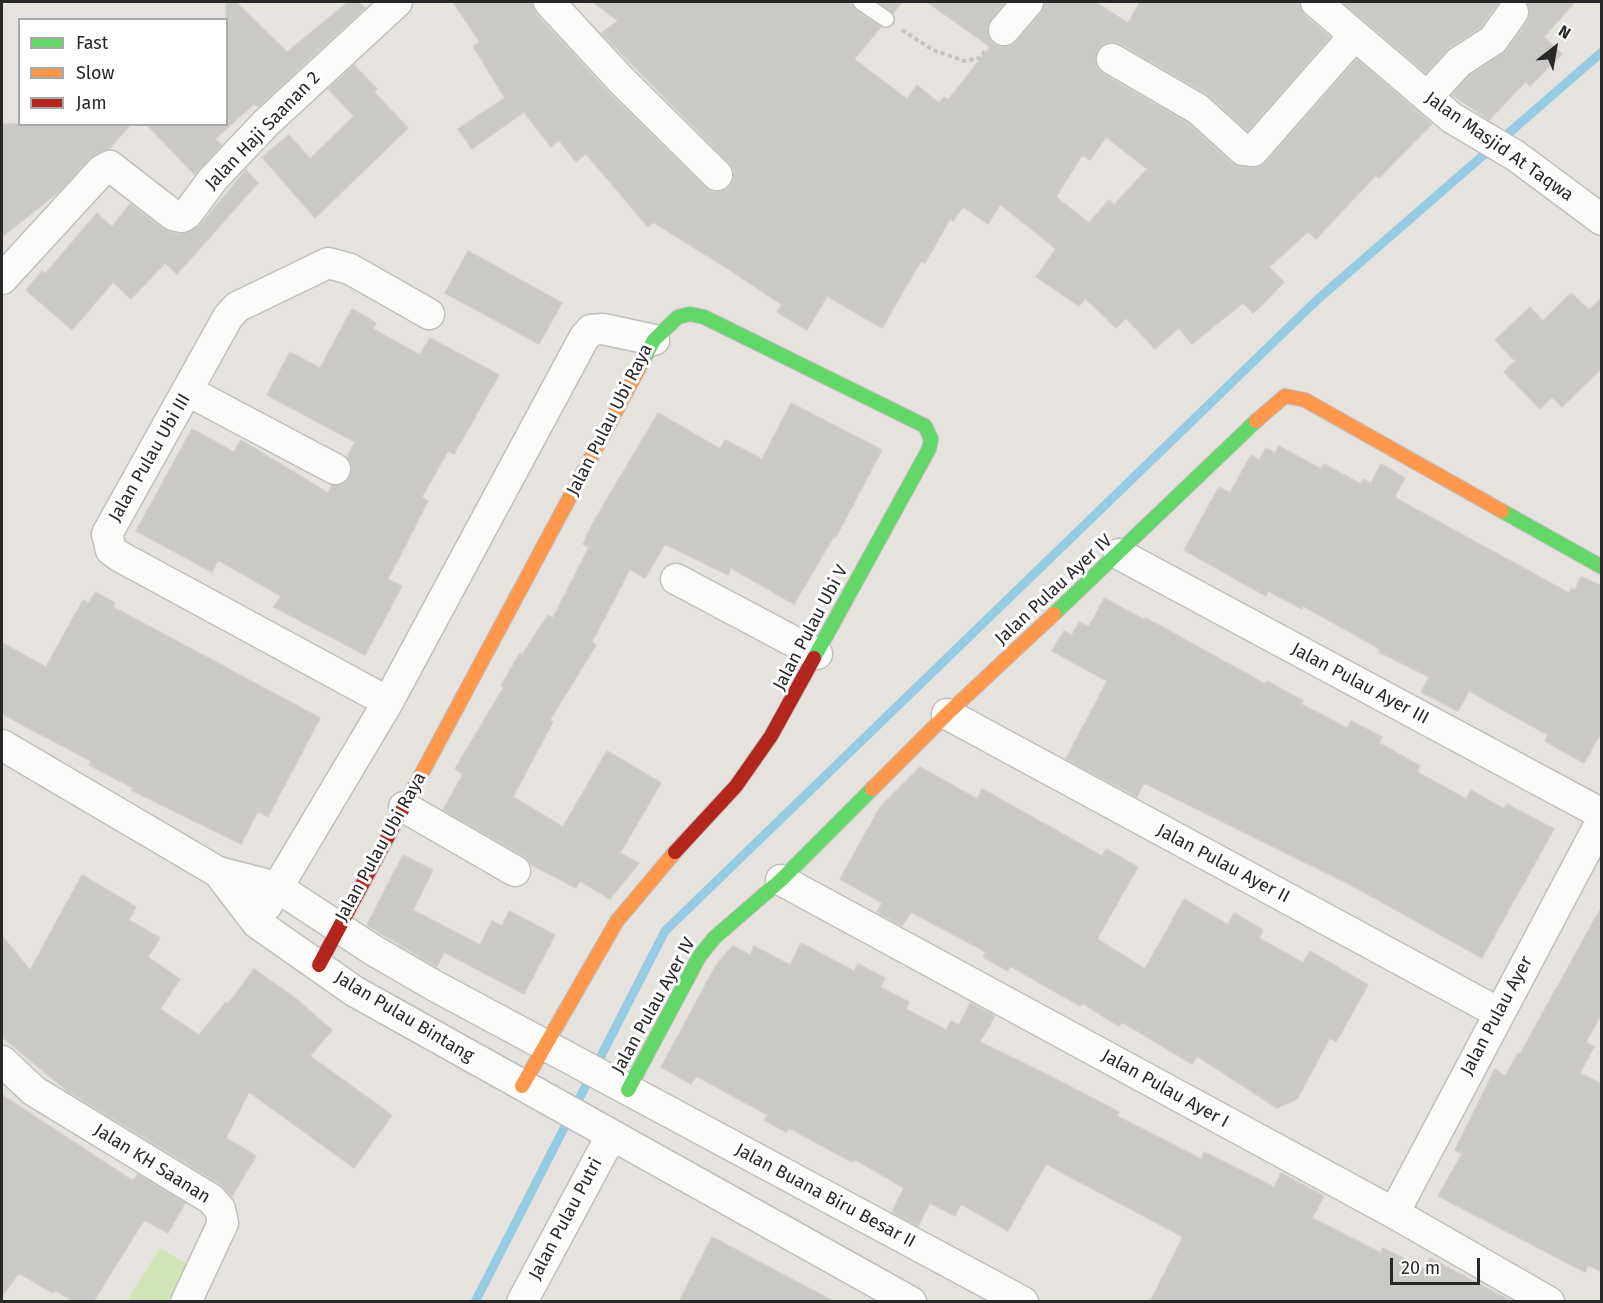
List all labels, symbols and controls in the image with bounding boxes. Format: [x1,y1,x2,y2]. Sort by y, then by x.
legend [18,18,228,126]
north arrow [1525,18,1585,78]
text: N [1555,21,1574,43]
text: Fast [76,32,108,54]
text: Slow [76,62,114,84]
street label: Jalan Haji Saanan 2 [201,67,325,195]
street label: Jalan Masjid At Taqwa [1421,88,1577,206]
text: Jam [76,92,107,114]
street label: Jalan Pulau Ubi Raya [562,341,658,499]
street label: Jalan Pulau Ubi III [105,390,195,526]
street label: Jalan Pulau Ayer IV [991,530,1117,650]
street label: Jalan Pulau Ubi V [769,562,853,694]
street label: Jalan Pulau Ayer III [1288,639,1432,729]
street label: Jalan Pulau Ubi Raya [331,769,431,925]
street label: Jalan Pulau Ayer II [1153,820,1293,908]
street label: Jalan Pulau Ayer IV [608,934,700,1078]
street label: Jalan Pulau Ayer [1456,953,1538,1079]
street label: Jalan Pulau Bintang [330,967,478,1067]
street label: Jalan Pulau Ayer I [1098,1045,1232,1133]
street label: Jalan KH Saanan [90,1120,214,1208]
street label: Jalan Buana Biru Besar II [731,1139,919,1253]
street label: Jalan Pulau Putri [525,1154,607,1284]
scale bar [1393,1246,1483,1284]
text: 20 m [1401,1257,1440,1279]

